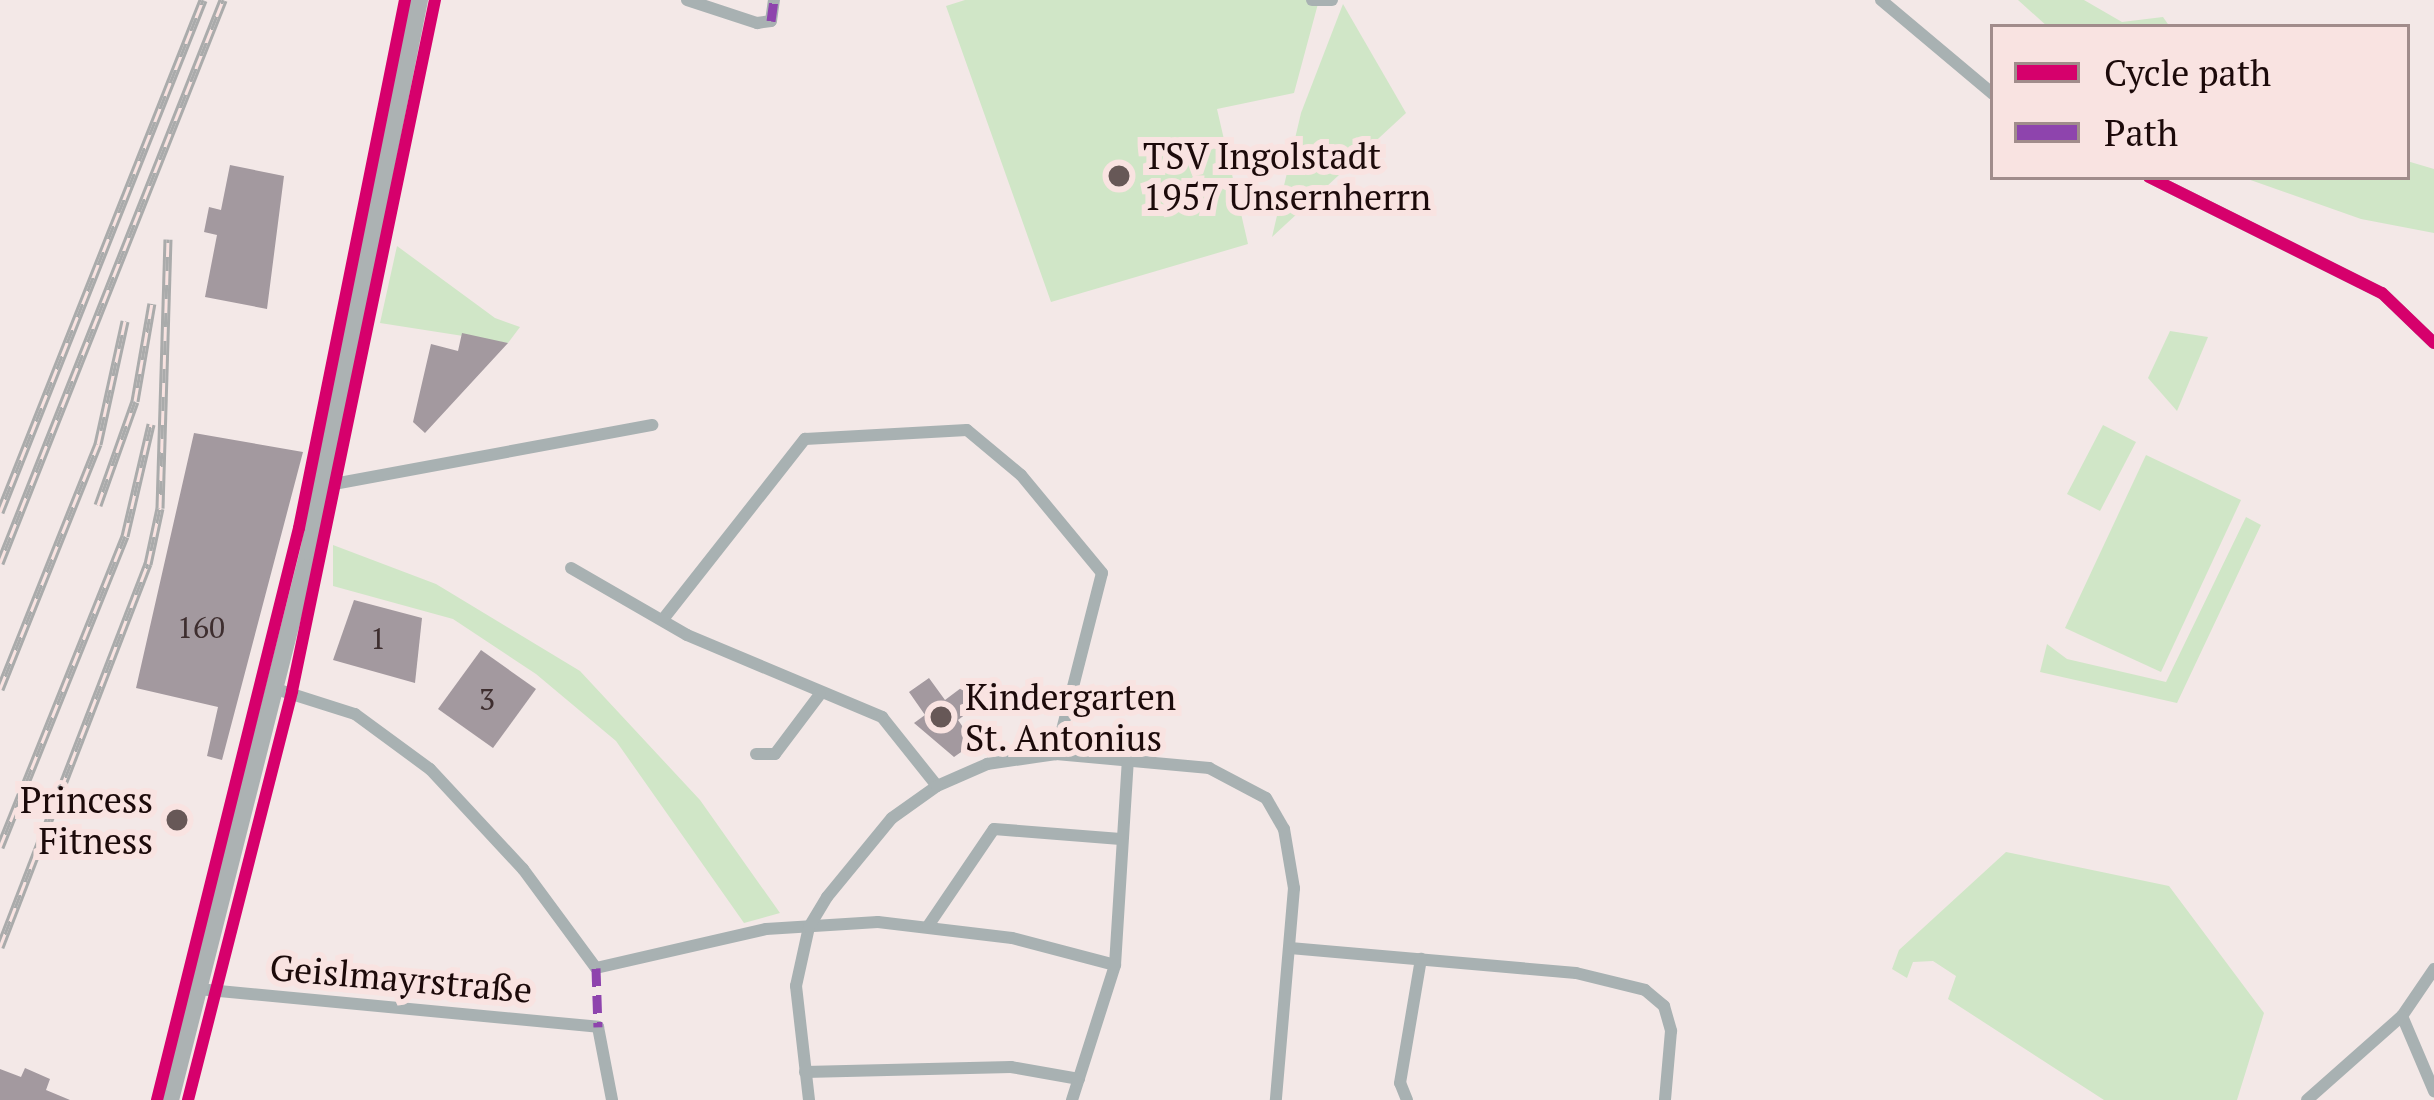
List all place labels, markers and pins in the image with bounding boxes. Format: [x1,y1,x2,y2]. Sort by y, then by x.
place label: TSV Ingolstadt 1957 Unsernherrn [1143,133,1431,218]
marker: TSV Ingolstadt 1957 Unsernherrn [1106,163,1132,189]
place label: Kindergarten St. Antonius [965,674,1176,759]
marker: Kindergarten St. Antonius [928,704,954,730]
place label: Princess Fitness [20,777,153,862]
marker: Princess Fitness [164,807,190,833]

